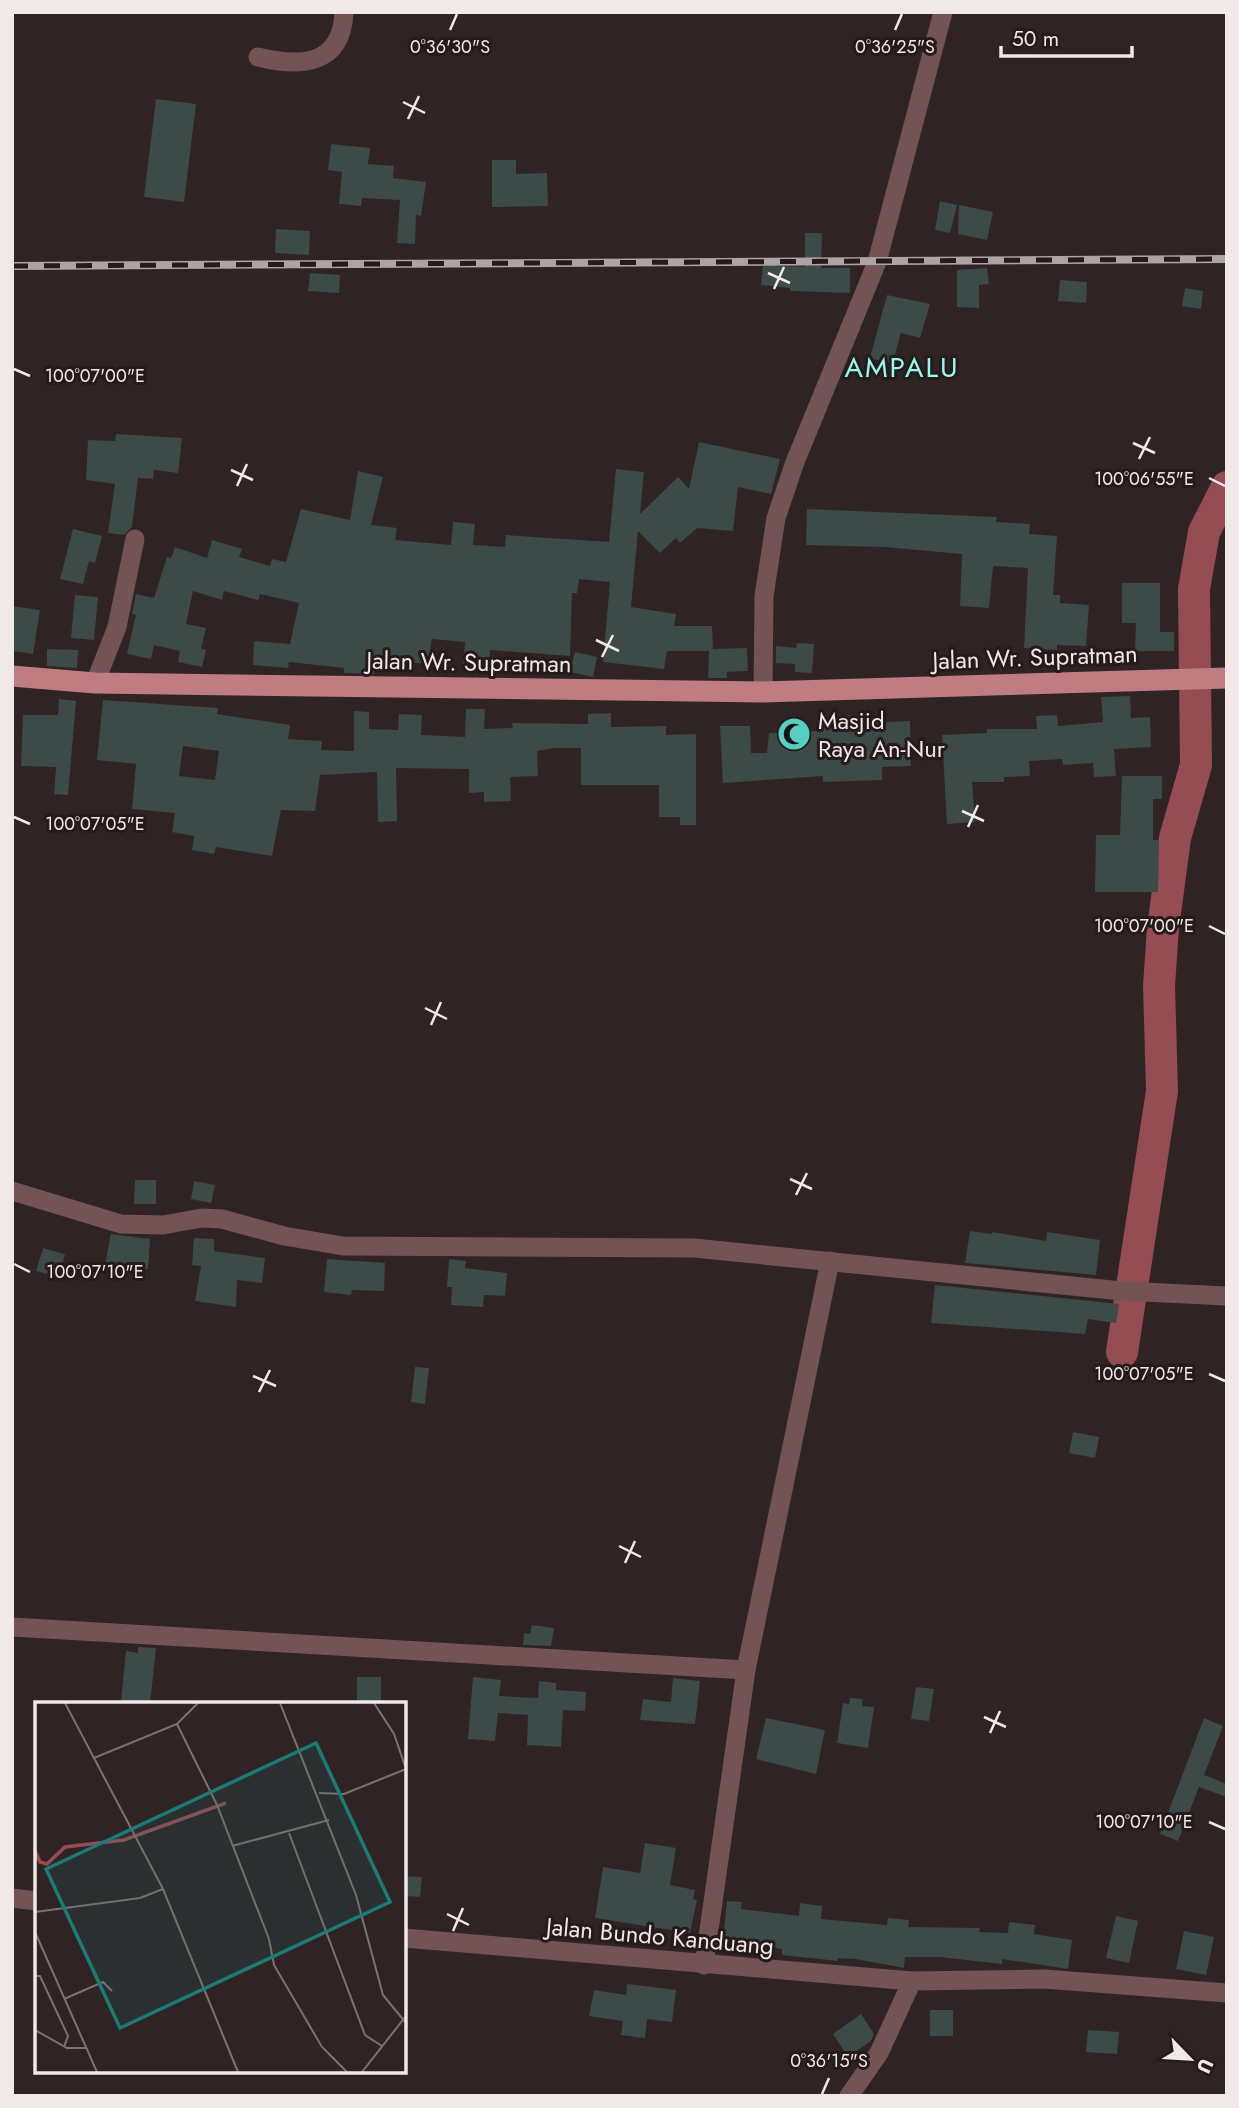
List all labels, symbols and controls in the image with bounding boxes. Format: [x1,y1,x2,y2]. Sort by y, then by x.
scale bar [1001,14,1132,58]
text: 50 m [1012,24,1059,54]
text: 0°36'30"S [410,34,490,60]
text: 0°36'25"S [855,34,935,60]
district label: AMPALU [844,347,960,388]
text: 100°07'00"E [45,363,145,389]
text: 100°06'55"E [1094,466,1194,492]
street label: Jalan Wr. Supratman [929,636,1138,678]
street label: Jalan Wr. Supratman [363,643,572,681]
place label: Masjid Raya An-Nur [818,703,946,766]
mosque icon: Masjid Raya An-Nur [775,715,813,753]
text: 100°07'05"E [45,811,145,837]
text: 100°07'00"E [1094,913,1194,939]
text: 100°07'10"E [46,1259,144,1285]
text: 100°07'05"E [1094,1361,1194,1387]
inset map [35,1702,406,2073]
text: 100°07'10"E [1095,1809,1193,1835]
street label: Jalan Bundo Kanduang [542,1908,775,1963]
north arrow [1155,2024,1225,2094]
text: 0°36'15"S [790,2048,868,2074]
text: U [1190,2054,1220,2078]

